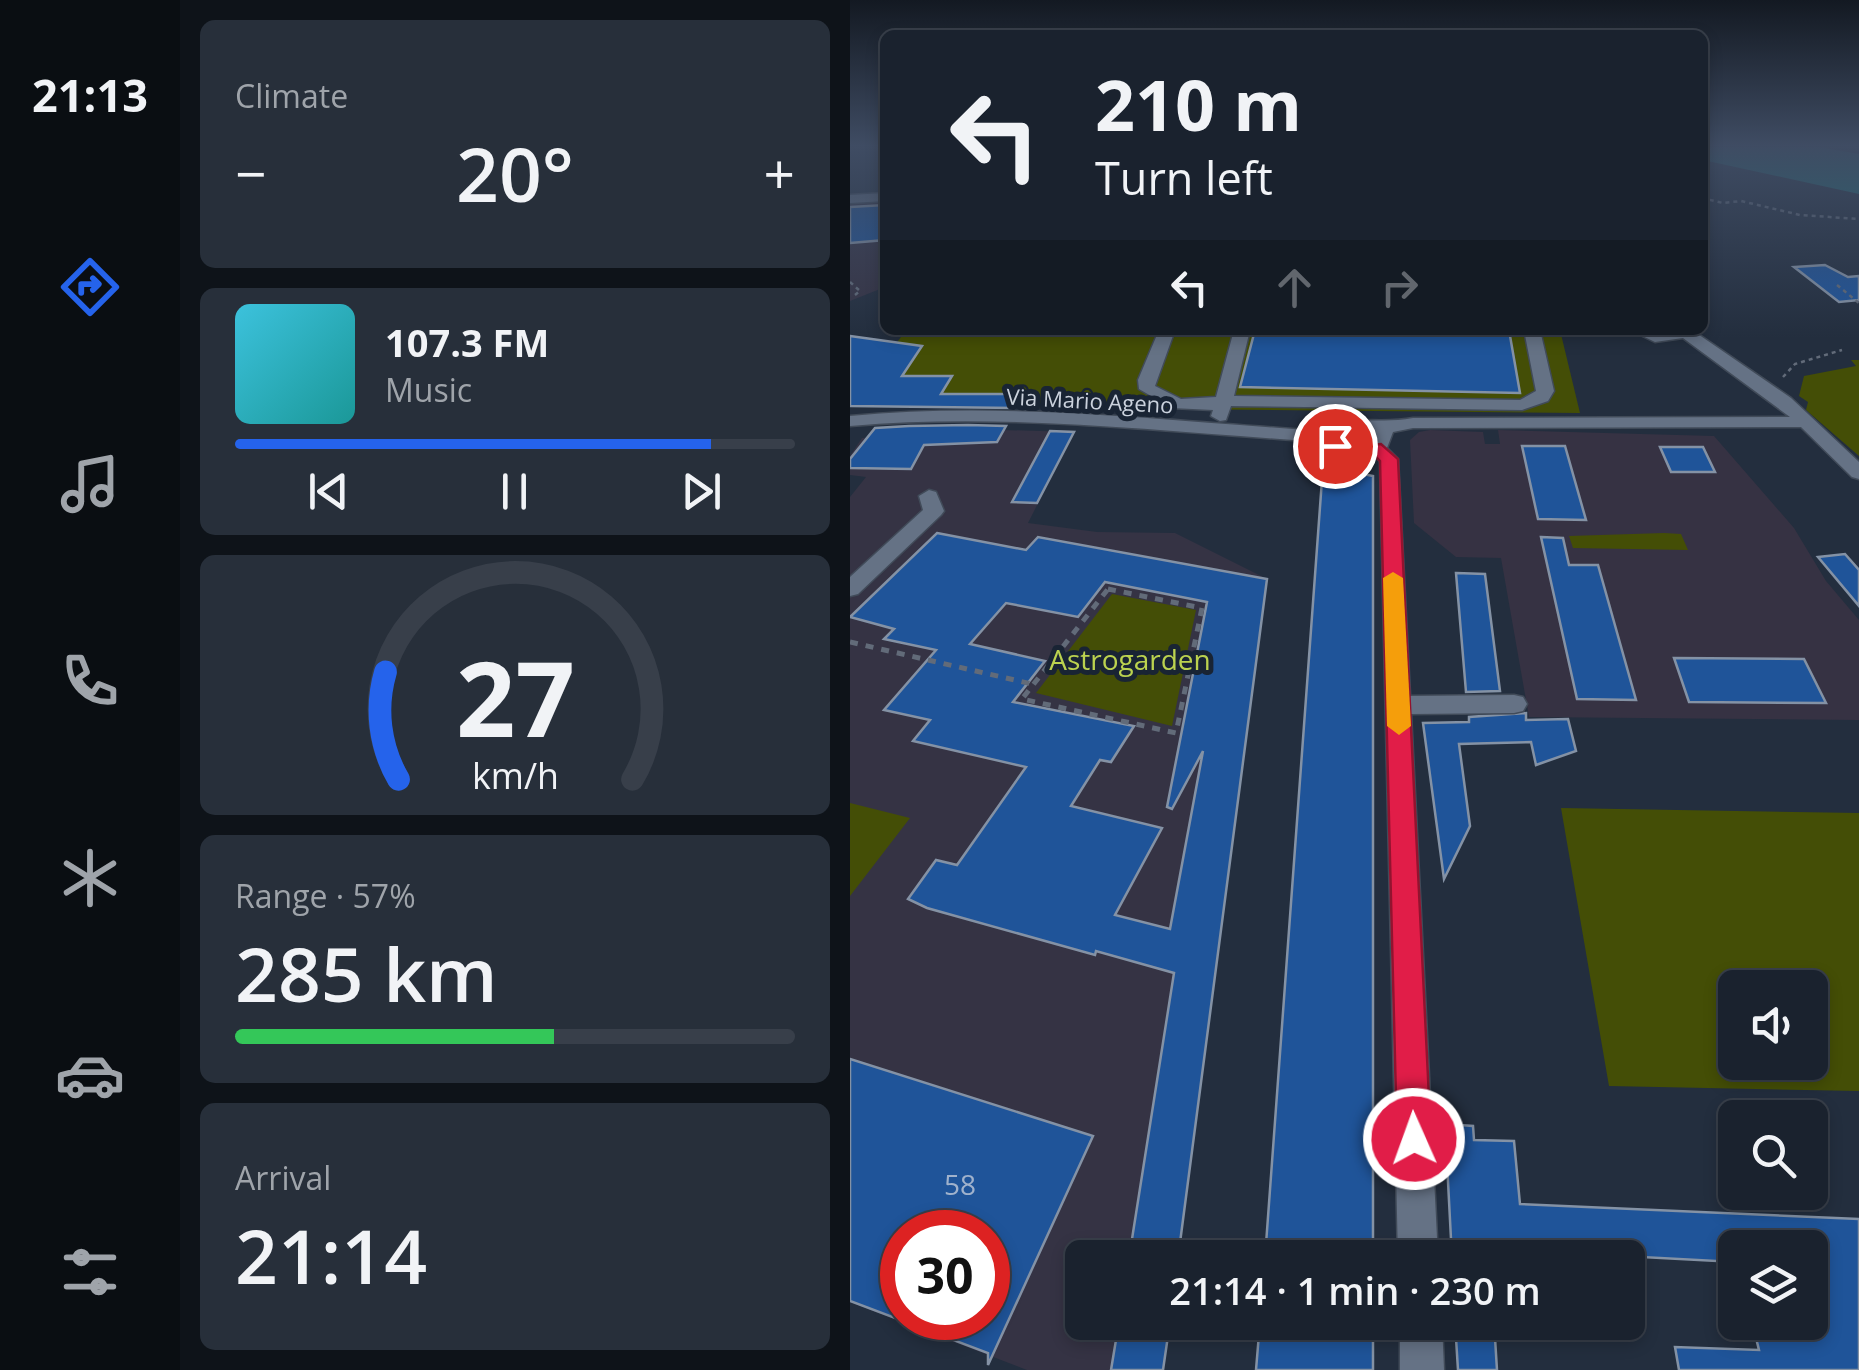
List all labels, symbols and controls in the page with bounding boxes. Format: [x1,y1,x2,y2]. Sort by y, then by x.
text: 210 m [1095,56,1302,152]
text: 21:13 [32,64,148,125]
icon: left [930,70,1060,200]
text: Climate [235,74,348,117]
text: 20° [456,122,574,224]
text: − [235,135,266,210]
text: + [764,135,795,210]
text: Turn left [1095,147,1273,208]
icon: directions [55,252,125,322]
icon: left [1162,260,1217,315]
icon: ahead [1267,260,1322,315]
icon: right [1372,260,1427,315]
text: 107.3 FM [385,316,549,368]
text: Music [385,368,472,411]
street label: Via Mario Ageno [1006,381,1174,419]
pin [1293,404,1378,489]
icon: arrive [1308,419,1363,474]
icon: music [55,449,125,519]
icon: previous [301,464,356,519]
icon: pause [487,464,542,519]
icon: next [674,464,729,519]
text: 27 [456,626,574,767]
park label: Astrogarden [1049,640,1211,678]
icon: phone [55,646,125,716]
text: km/h [472,751,558,799]
icon: climate [55,843,125,913]
text: Range · 57% [235,874,416,917]
text: 285 km [235,922,498,1024]
map controls [1718,970,1828,1340]
button: sound [1718,970,1828,1080]
icon: car [55,1040,125,1110]
position arrow [1362,1087,1466,1191]
button: search [1718,1100,1828,1210]
text: Arrival [235,1156,331,1199]
house number: 58 [944,1165,976,1203]
text: 21:14 [235,1204,427,1306]
speed limit sign: 30 [880,1210,1010,1340]
button: layers [1718,1230,1828,1340]
icon: filters [55,1237,125,1307]
text: 21:14 · 1 min · 230 m [1169,1264,1541,1316]

